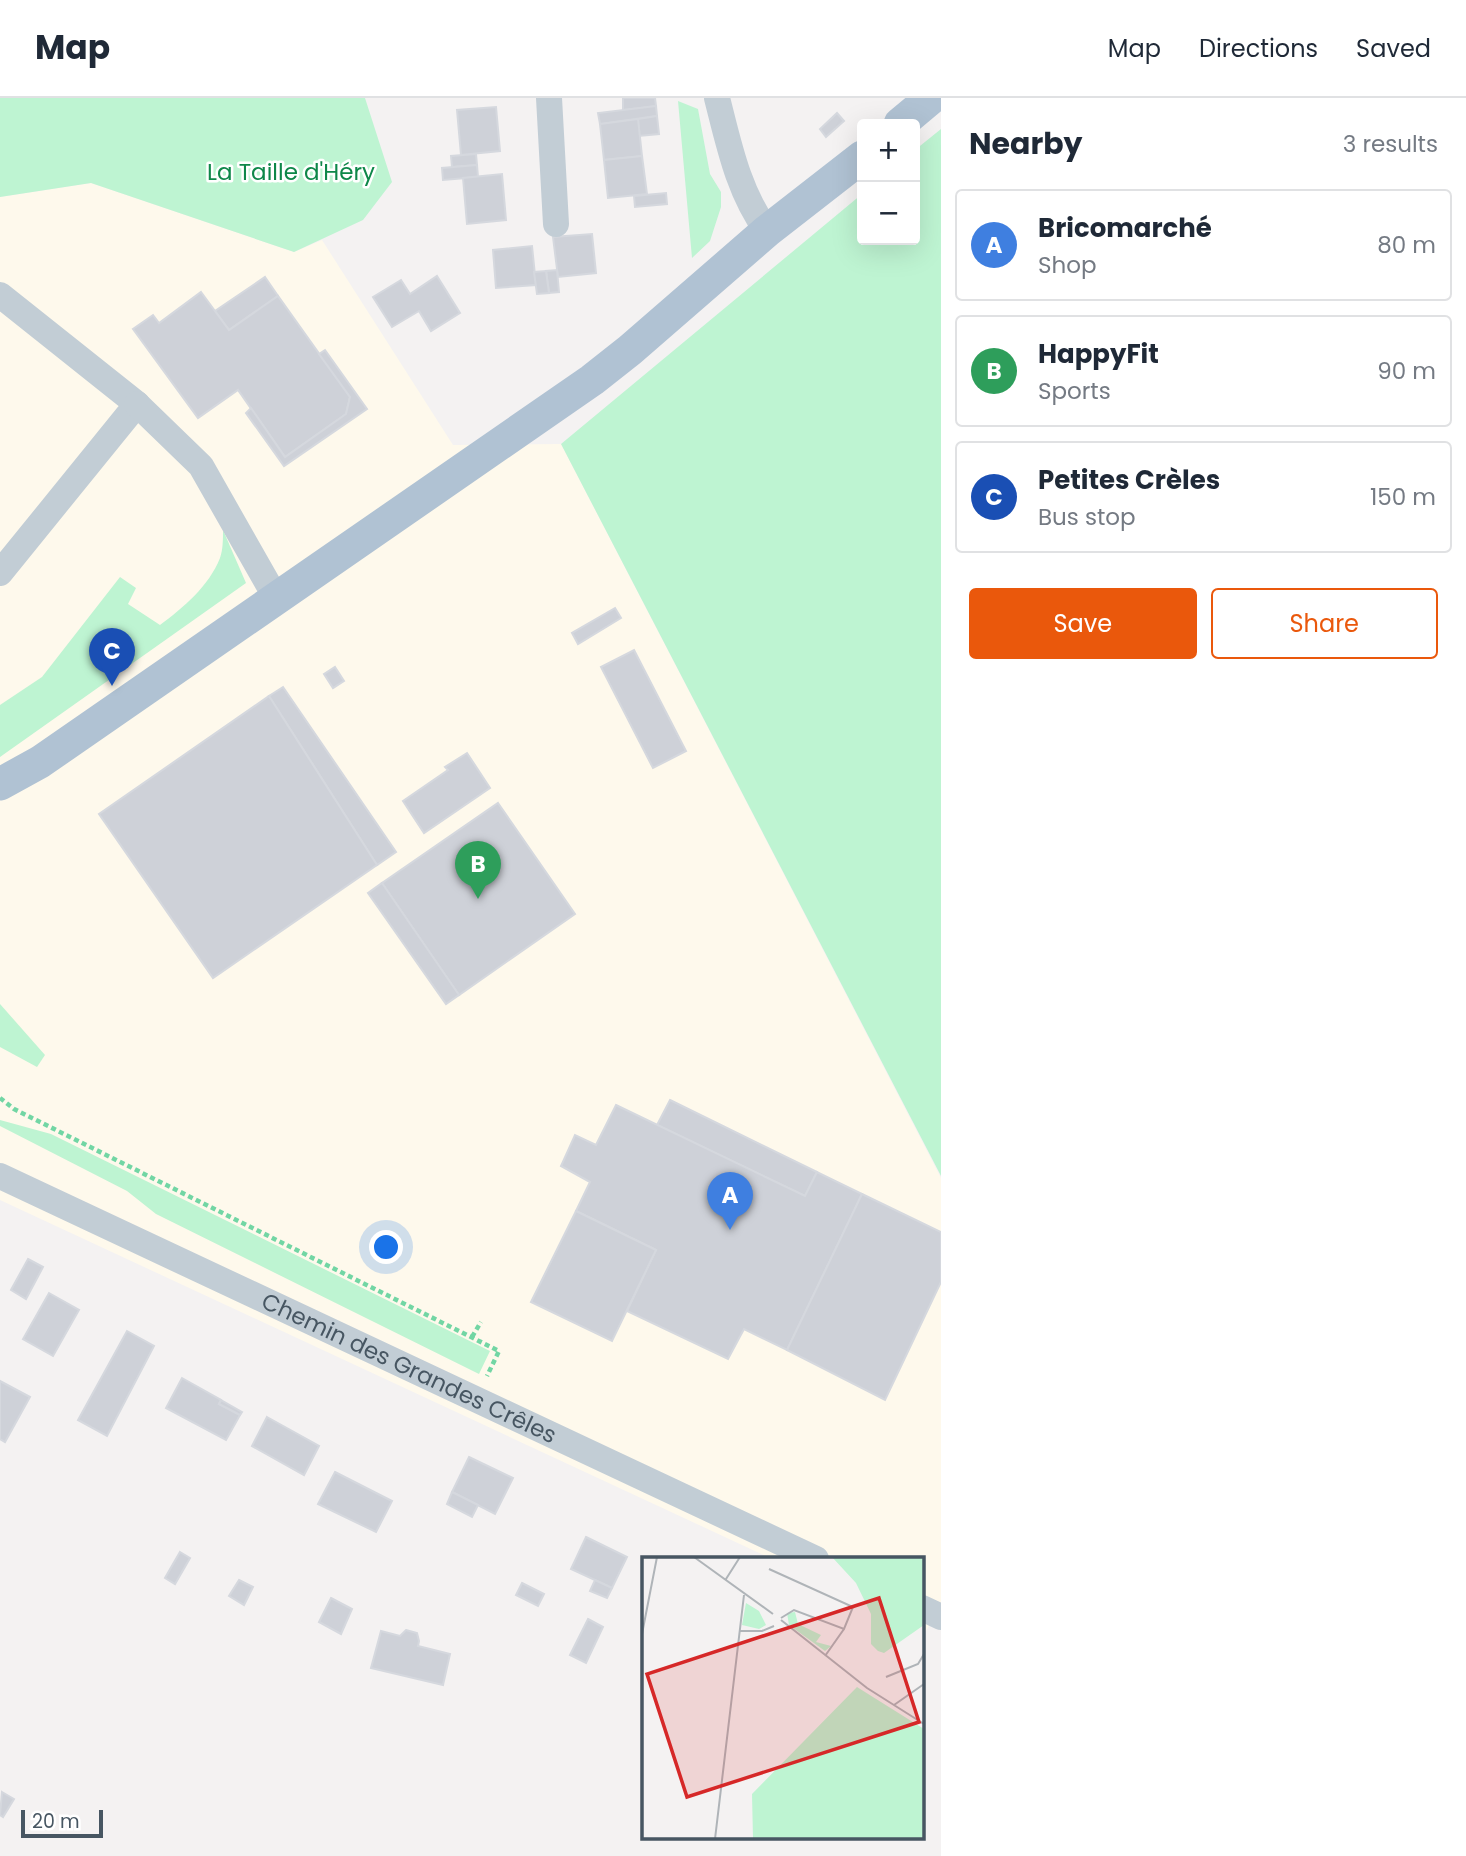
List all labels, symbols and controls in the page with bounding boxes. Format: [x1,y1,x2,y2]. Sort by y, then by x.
text: Map [35,24,110,71]
text: Map [1108,32,1161,65]
text: Directions [1199,32,1318,65]
text: Saved [1356,32,1431,65]
map controls [857,119,920,245]
button: + [857,119,920,182]
text: Nearby [969,122,1083,165]
text: 3 results [1343,128,1438,160]
park label: La Taille d'Héry [207,156,375,188]
button: − [857,182,920,245]
text: Bricomarché [1038,210,1212,246]
text: A [986,229,1002,261]
text: 80 m [1377,229,1436,261]
text: Shop [1038,249,1097,281]
text: HappyFit [1038,336,1159,372]
text: B [986,355,1002,387]
text: 90 m [1377,355,1436,387]
text: Sports [1038,375,1111,407]
text: Petites Crèles [1038,462,1220,498]
text: C [985,481,1003,513]
text: 150 m [1370,481,1436,513]
text: Bus stop [1038,501,1136,533]
button: Save [969,588,1197,659]
button: Share [1211,588,1438,659]
pin: C [89,628,135,686]
pin: B [455,841,501,899]
pin: A [707,1172,753,1230]
your location [369,1230,403,1264]
street label: Chemin des Grandes Crêles [256,1285,562,1451]
inset map [642,1557,923,1839]
scale bar [21,1807,103,1839]
text: 20 m [32,1808,80,1835]

